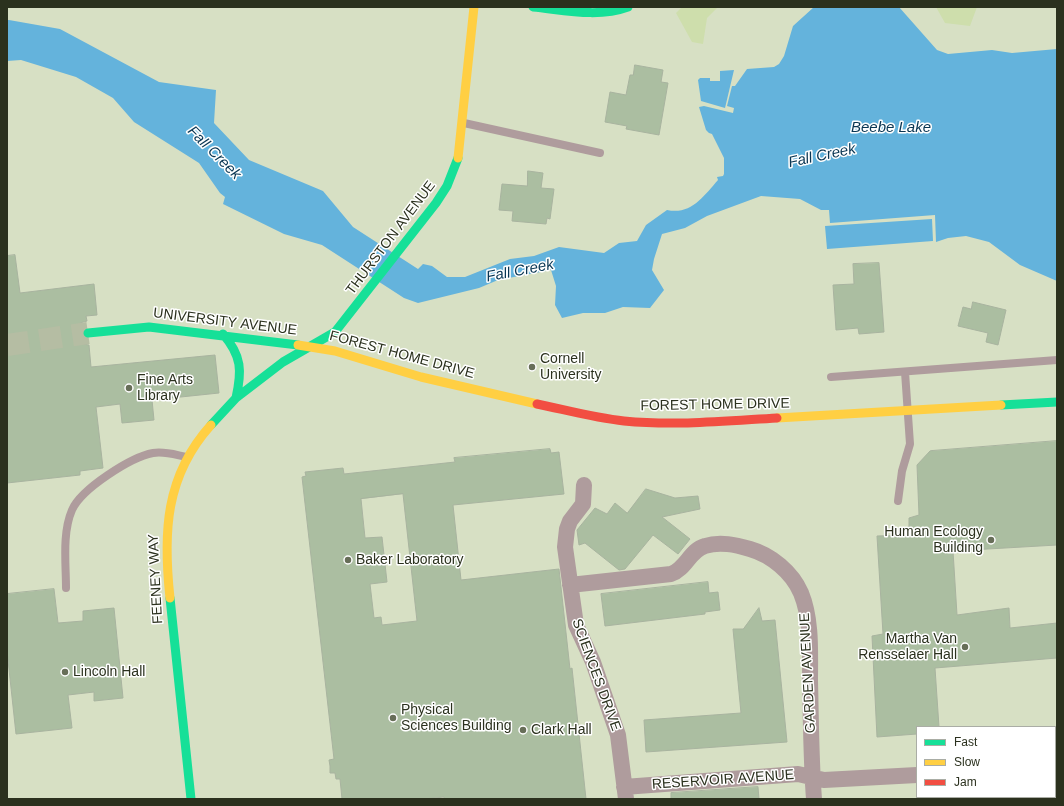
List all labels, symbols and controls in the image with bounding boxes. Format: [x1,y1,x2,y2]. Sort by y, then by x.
water label: Beebe Lake [851,119,931,137]
water label: Fall Creek [183,122,245,184]
water label: Fall Creek [787,140,857,172]
street label: THURSTON AVENUE [343,178,439,298]
water label: Fall Creek [485,256,555,286]
street label: UNIVERSITY AVENUE [152,305,298,339]
street label: FOREST HOME DRIVE [328,328,476,382]
place label: Cornell University [540,351,601,384]
marker: Cornell University [527,362,537,372]
place label: Fine Arts Library [137,372,193,404]
marker: Fine Arts Library [124,383,134,393]
street label: FOREST HOME DRIVE [640,395,790,415]
place label: Human Ecology Building [884,524,983,556]
street label: FEENEY WAY [145,534,167,624]
marker: Human Ecology Building [986,535,996,545]
place label: Baker Laboratory [356,552,463,568]
marker: Baker Laboratory [343,555,353,565]
street label: GARDEN AVENUE [796,612,820,734]
street label: SCIENCES DRIVE [568,617,624,733]
place label: Martha Van Rensselaer Hall [858,631,957,664]
marker: Martha Van Rensselaer Hall [960,642,970,652]
place label: Lincoln Hall [73,664,145,680]
marker: Lincoln Hall [60,667,70,677]
place label: Physical Sciences Building [401,702,512,734]
marker: Physical Sciences Building [388,713,398,723]
place label: Clark Hall [531,722,592,738]
marker: Clark Hall [518,725,528,735]
legend [916,726,1056,798]
text: Fast [954,735,977,749]
text: Slow [954,755,980,769]
street label: RESERVOIR AVENUE [651,767,795,793]
text: Jam [954,775,977,789]

